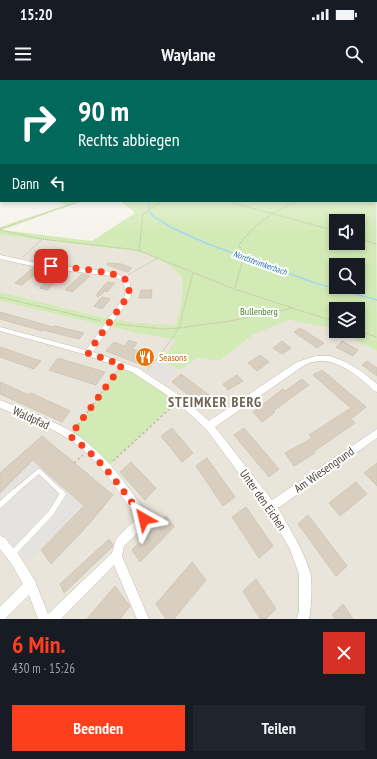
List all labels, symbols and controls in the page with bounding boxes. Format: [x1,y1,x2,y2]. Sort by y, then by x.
text: 15:20 [20,5,52,24]
icon: menu [12,43,34,65]
text: Waylane [161,43,216,66]
icon: search [343,43,365,65]
text: 90 m [78,92,129,129]
icon: right [12,96,64,148]
text: Rechts abbiegen [78,128,180,151]
icon: left [47,172,69,194]
text: Dann [12,174,39,193]
map controls [329,214,365,338]
button: sound [329,214,365,250]
water label: Nordsteimkerbach [232,248,289,278]
pin [34,249,68,283]
icon: arrive [40,255,62,277]
button: search [329,258,365,294]
button: layers [329,302,365,338]
park label: Bullenberg [240,305,278,318]
restaurant icon: Seasons [134,346,156,368]
place label: Seasons [159,351,187,364]
district label: STEIMKER BERG [168,393,262,411]
street label: Waldpfad [11,403,52,432]
street label: Am Wiesengrund [291,443,357,496]
street label: Unter den Eichen [237,466,290,533]
position arrow [123,498,165,540]
text: 6 Min. [12,629,66,660]
button: close [323,632,365,674]
text: 430 m · 15:26 [12,660,75,677]
button: Beenden [12,705,185,751]
button: Teilen [193,705,365,751]

